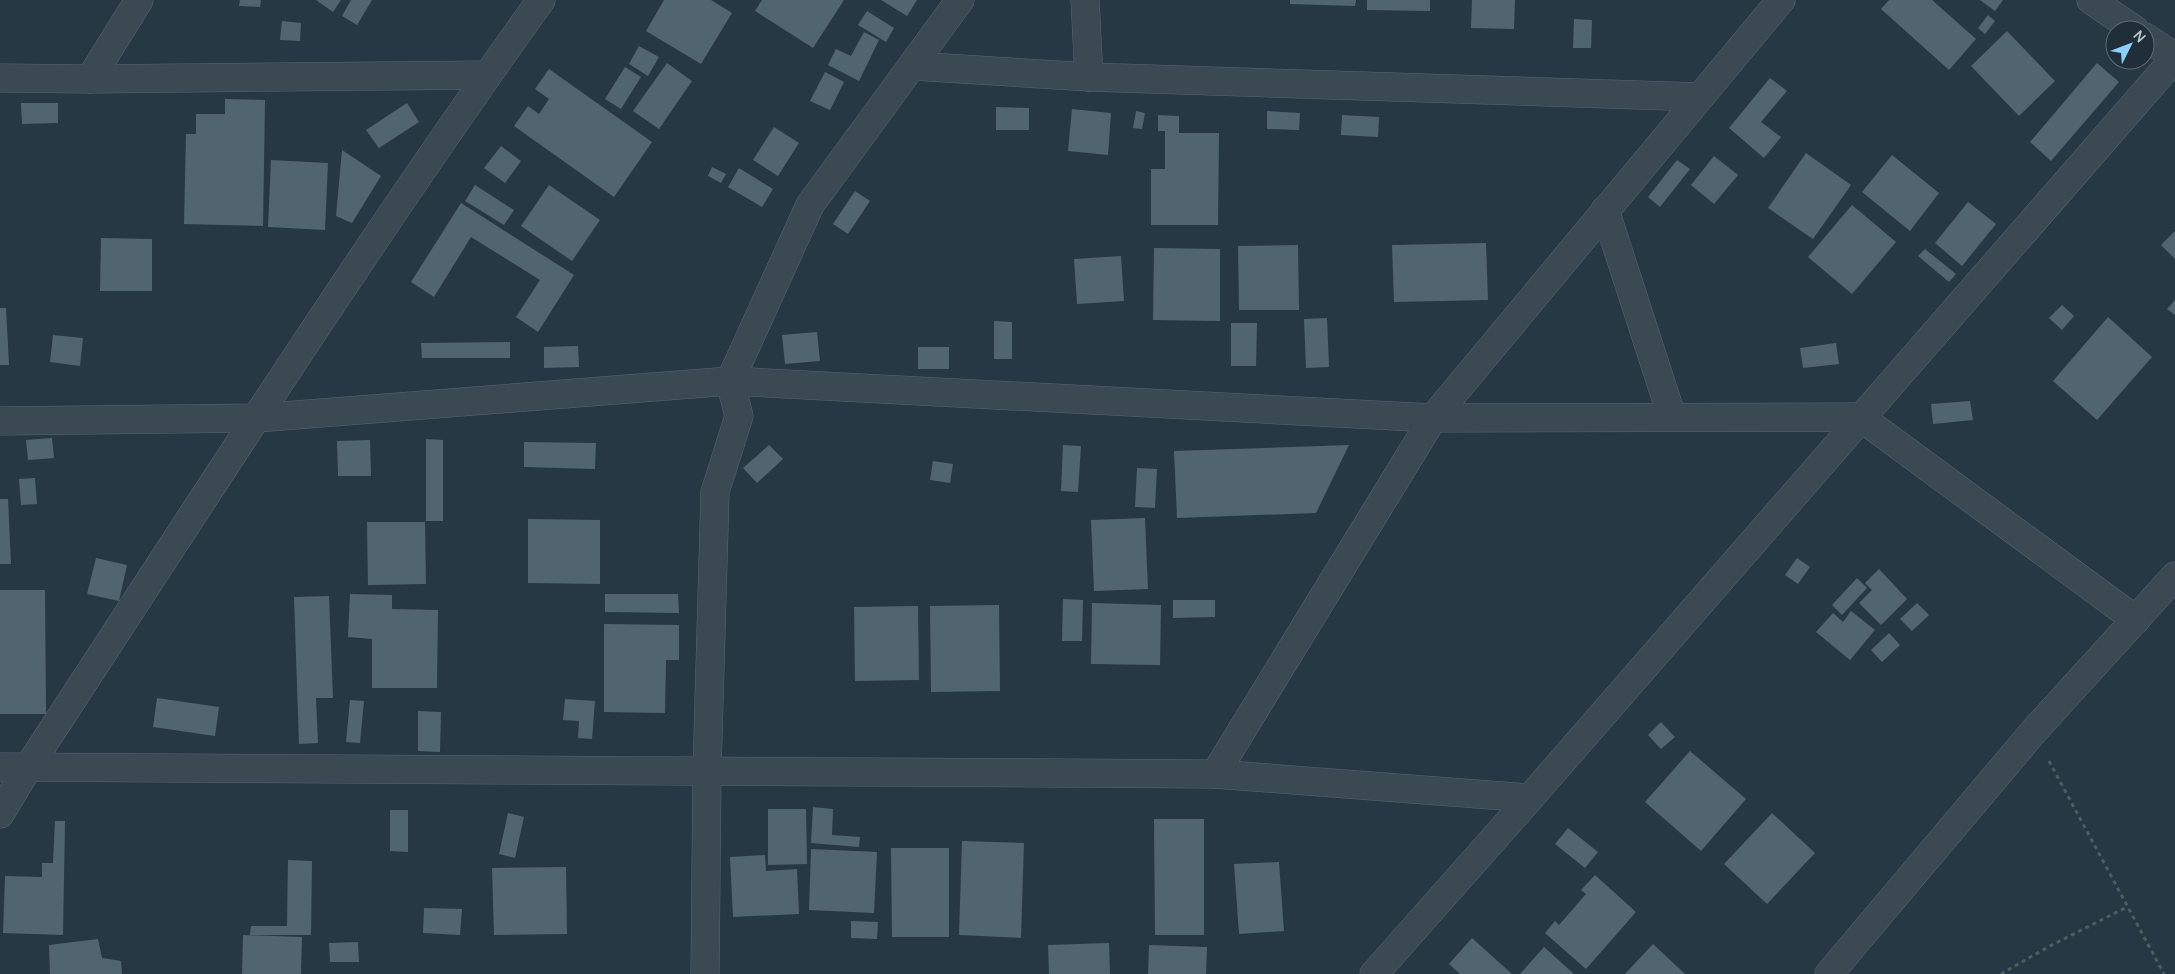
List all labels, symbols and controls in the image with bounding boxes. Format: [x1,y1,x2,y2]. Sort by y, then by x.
north arrow [2105,20,2155,70]
text: N [2130,26,2150,46]

